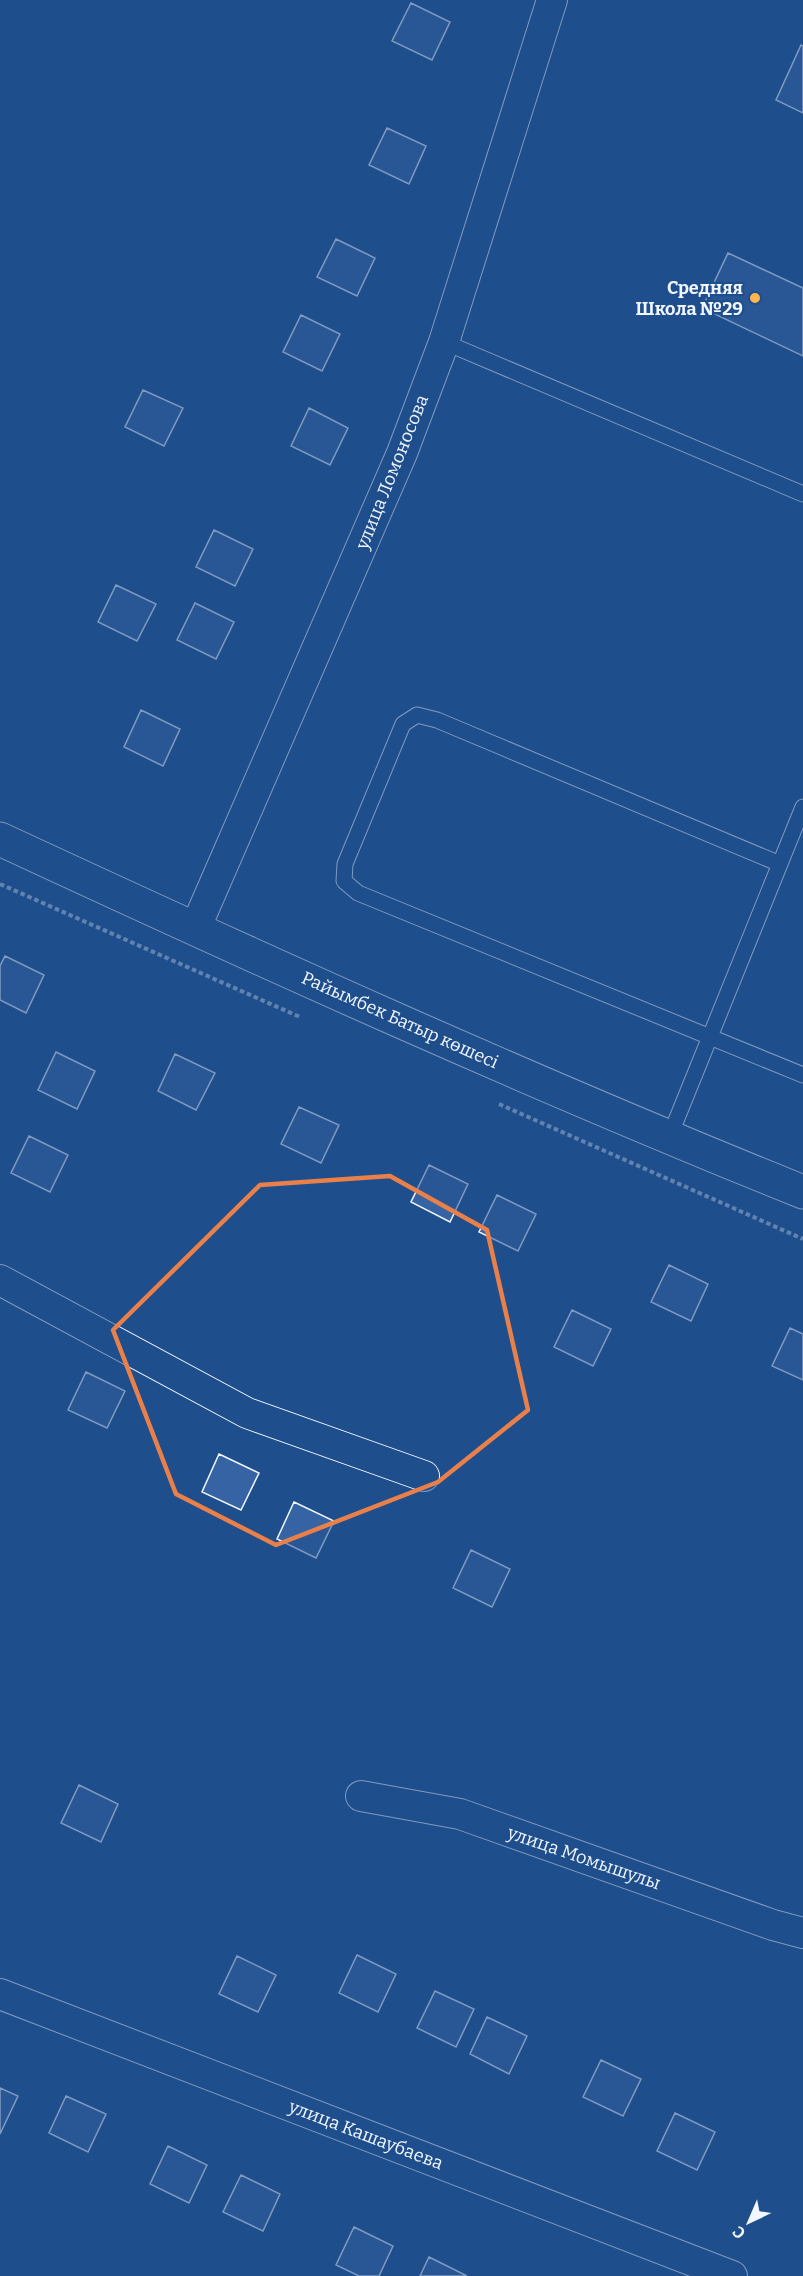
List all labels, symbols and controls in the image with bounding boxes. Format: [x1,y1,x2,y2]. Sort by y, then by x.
place label: Средняя Школа №29 [635,277,743,320]
marker: Средняя Школа №29 [748,291,762,305]
street label: улица Ломоносова [351,391,433,553]
street label: Райымбек Батыр көшесі [298,967,502,1073]
street label: улица Момышулы [504,1821,663,1894]
street label: улица Кашаубаева [285,2095,446,2175]
north arrow [719,2192,779,2252]
text: С [729,2222,749,2243]

